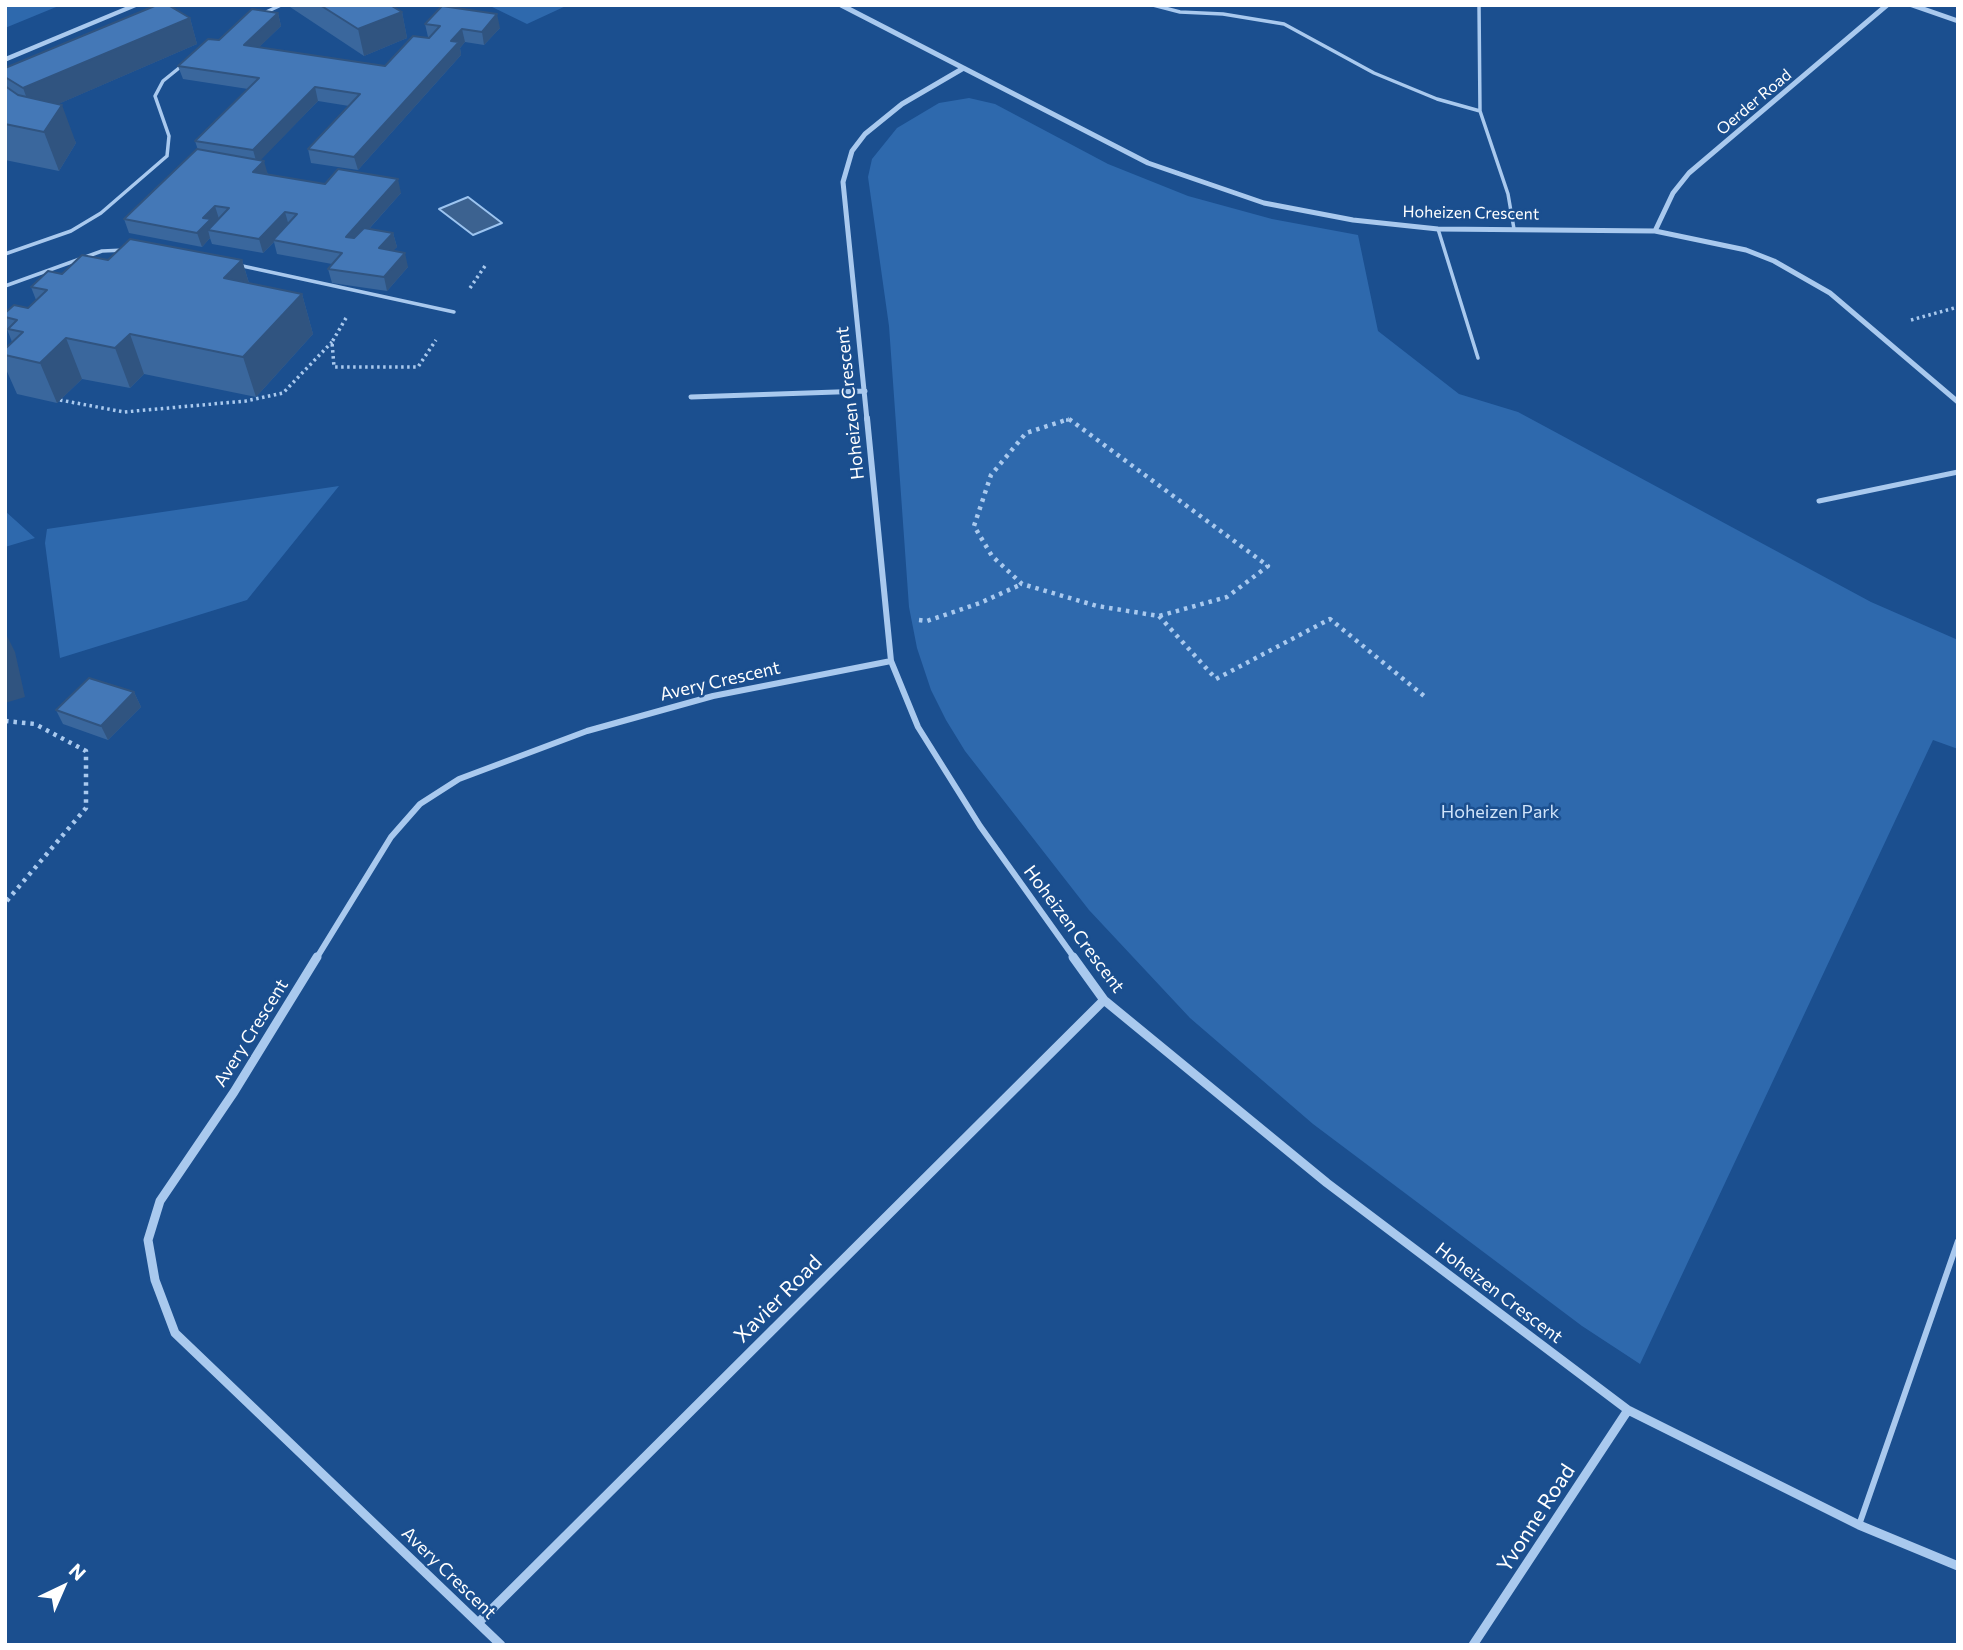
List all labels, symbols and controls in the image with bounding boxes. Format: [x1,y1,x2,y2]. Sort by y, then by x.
street label: Oerder Road [1713,65,1795,139]
street label: Hoheizen Crescent [1402,202,1540,224]
street label: Hoheizen Crescent [831,325,869,481]
street label: Avery Crescent [658,657,782,705]
park label: Hoheizen Park [1441,801,1559,823]
street label: Hoheizen Crescent [1019,861,1129,997]
street label: Avery Crescent [209,975,293,1091]
street label: Hoheizen Crescent [1431,1238,1567,1348]
street label: Xavier Road [729,1250,827,1348]
street label: Yvonne Road [1492,1459,1580,1577]
street label: Avery Crescent [397,1522,501,1624]
north arrow [28,1552,98,1622]
text: N [65,1558,91,1585]

